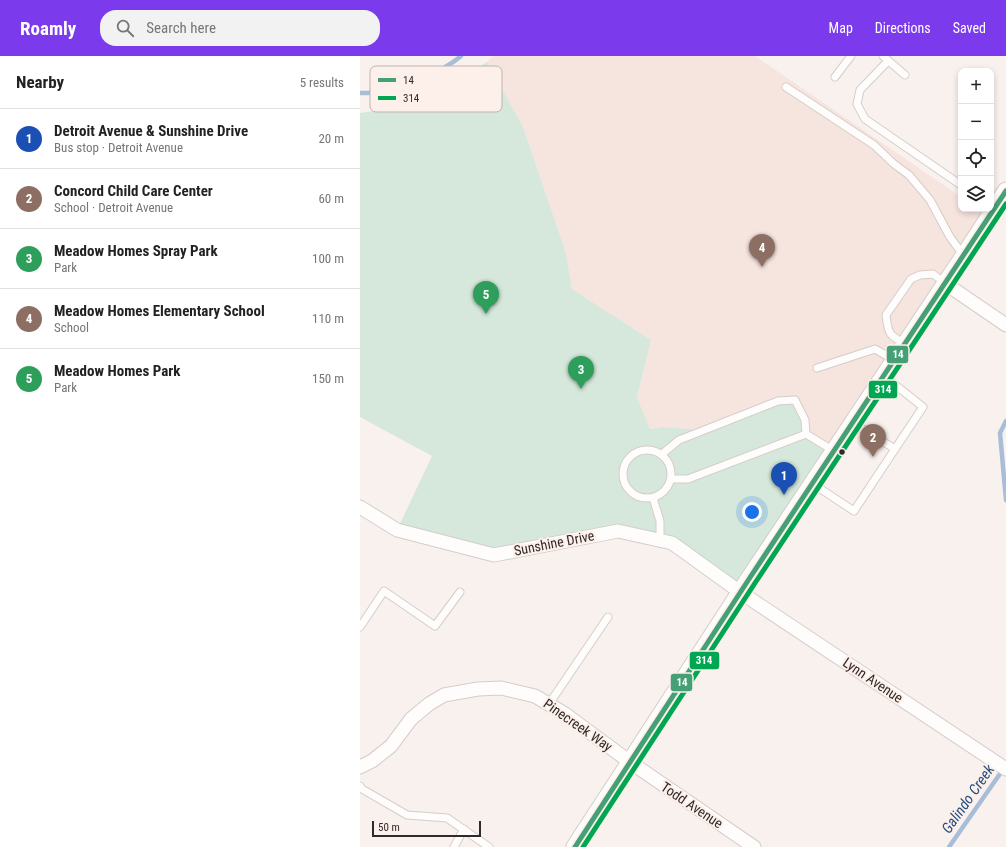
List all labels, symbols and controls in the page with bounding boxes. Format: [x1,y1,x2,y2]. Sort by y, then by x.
search box [100,10,380,46]
text: Roamly [20,17,76,40]
icon: search [114,17,136,39]
text: Search here [146,19,216,37]
text: Map [829,20,853,36]
text: Directions [875,20,931,36]
text: Saved [953,20,986,36]
legend [370,66,502,112]
map controls [958,68,994,212]
button: + [958,68,994,104]
text: Nearby [16,72,64,92]
text: 14 [403,74,414,87]
text: 5 results [300,75,344,90]
text: 314 [403,92,420,105]
button: − [958,104,994,140]
text: Detroit Avenue & Sunshine Drive [54,122,248,140]
text: 1 [26,131,32,146]
text: 20 m [318,131,344,146]
text: Bus stop · Detroit Avenue [54,140,183,155]
button: locate [958,140,994,176]
button: layers [958,176,994,212]
text: Concord Child Care Center [54,182,213,200]
text: 2 [26,191,32,206]
text: 60 m [318,191,344,206]
text: School · Detroit Avenue [54,200,173,215]
pin: 4 [749,234,775,267]
text: Meadow Homes Spray Park [54,242,218,260]
text: 3 [26,251,32,266]
text: 100 m [312,251,344,266]
text: Park [54,260,77,275]
pin: 5 [473,281,499,314]
text: Meadow Homes Elementary School [54,302,265,320]
text: 4 [26,311,32,326]
text: 110 m [312,311,344,326]
text: School [54,320,89,335]
line badge: 14 [886,345,909,364]
text: 14 [892,348,904,361]
pin: 3 [568,356,594,389]
text: Meadow Homes Park [54,362,180,380]
text: 5 [26,371,32,386]
text: 150 m [312,371,344,386]
text: Park [54,380,77,395]
line badge: 314 [868,380,898,399]
text: 314 [875,383,892,396]
pin: 2 [860,424,886,457]
unlabelled marker [837,447,847,457]
pin: 1 [771,462,797,495]
your location [742,502,762,522]
street label: Sunshine Drive [512,527,596,559]
line badge: 314 [689,651,720,670]
text: 314 [696,654,713,667]
street label: Lynn Avenue [840,654,906,706]
line badge: 14 [670,673,693,692]
text: 14 [676,676,688,689]
street label: Pinecreek Way [540,695,616,755]
water label: Galindo Creek [938,761,999,837]
street label: Todd Avenue [658,779,726,832]
scale bar [372,819,481,838]
text: 50 m [378,821,400,834]

